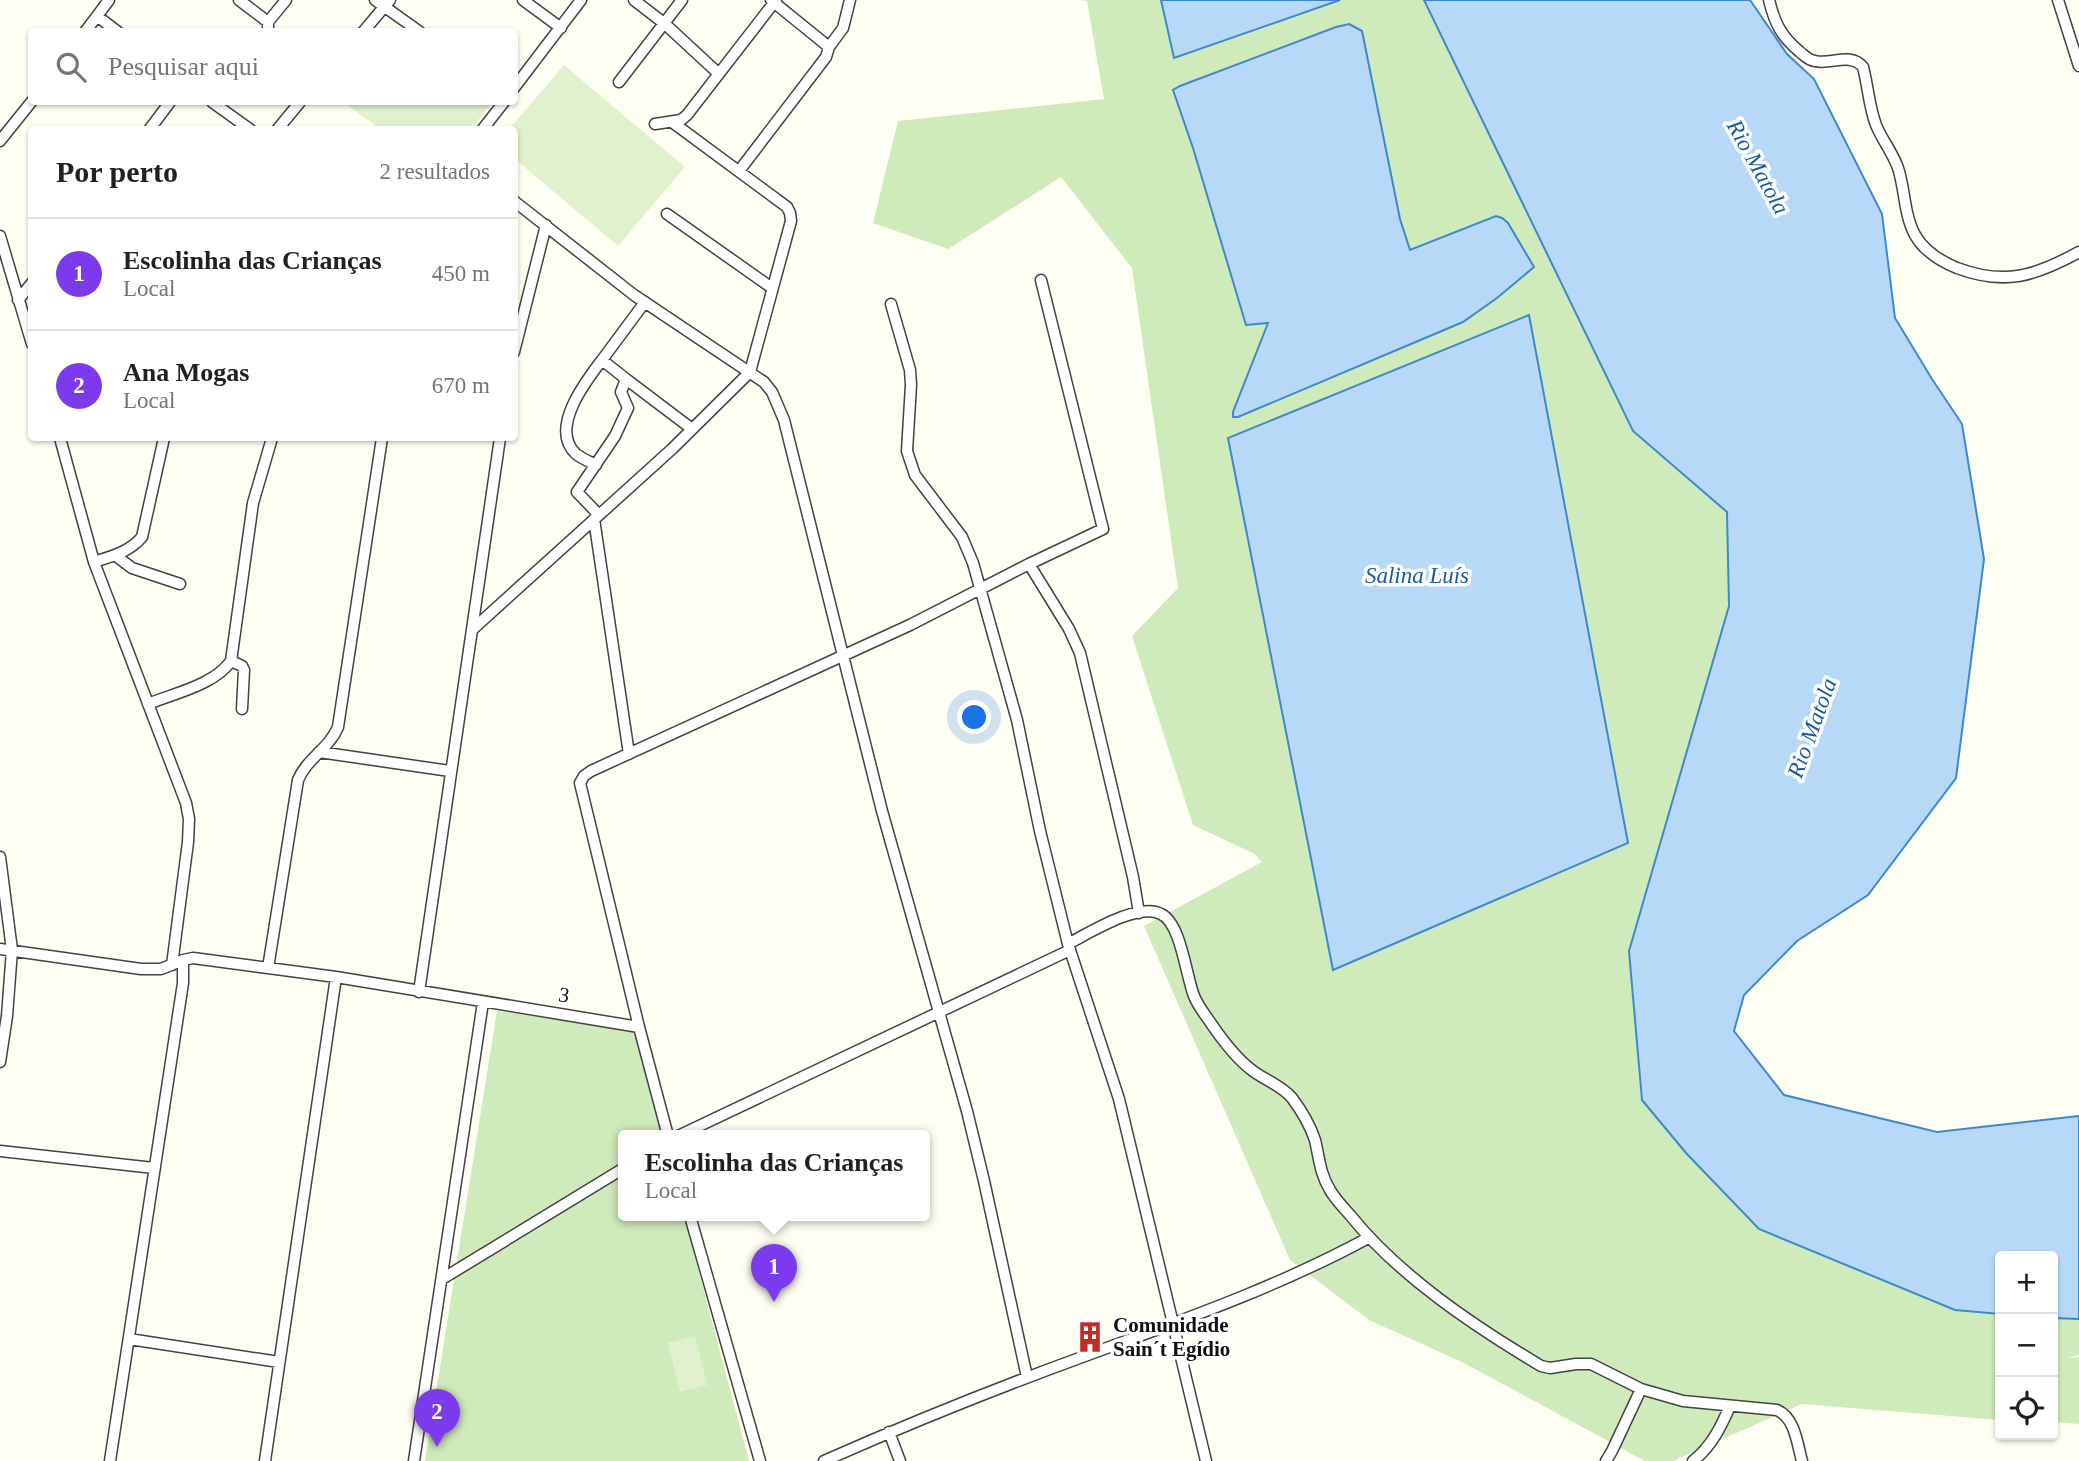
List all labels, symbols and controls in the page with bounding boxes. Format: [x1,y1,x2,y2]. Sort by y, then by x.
search box [28,28,518,105]
icon: search [52,48,90,86]
text: Pesquisar aqui [108,52,259,81]
water label: Rio Matola [1721,115,1794,219]
text: Por perto [56,155,178,188]
text: 2 resultados [379,159,490,184]
text: Escolinha das Crianças [123,246,382,275]
text: 1 [73,261,85,286]
text: 450 m [432,261,490,286]
text: Local [123,276,175,301]
text: Ana Mogas [123,358,249,387]
text: 2 [73,373,85,398]
text: 670 m [432,373,490,398]
text: Local [123,388,175,413]
water label: Salina Luís [1365,563,1469,588]
water label: Rio Matola [1782,675,1842,782]
your location [957,700,991,734]
street label: 3 [557,982,571,1008]
popup [618,1130,930,1221]
text: Escolinha das Crianças [645,1148,903,1177]
text: Local [645,1178,697,1203]
pin: 1 [751,1244,797,1302]
map controls [1995,1251,2058,1440]
button: + [1995,1251,2058,1314]
place label: Comunidade Sain´t Egídio [1113,1313,1230,1361]
button: − [1995,1314,2058,1377]
building icon: Comunidade Sain´t Egídio [1073,1320,1107,1354]
button: locate [1995,1377,2058,1440]
pin: 2 [414,1389,460,1447]

